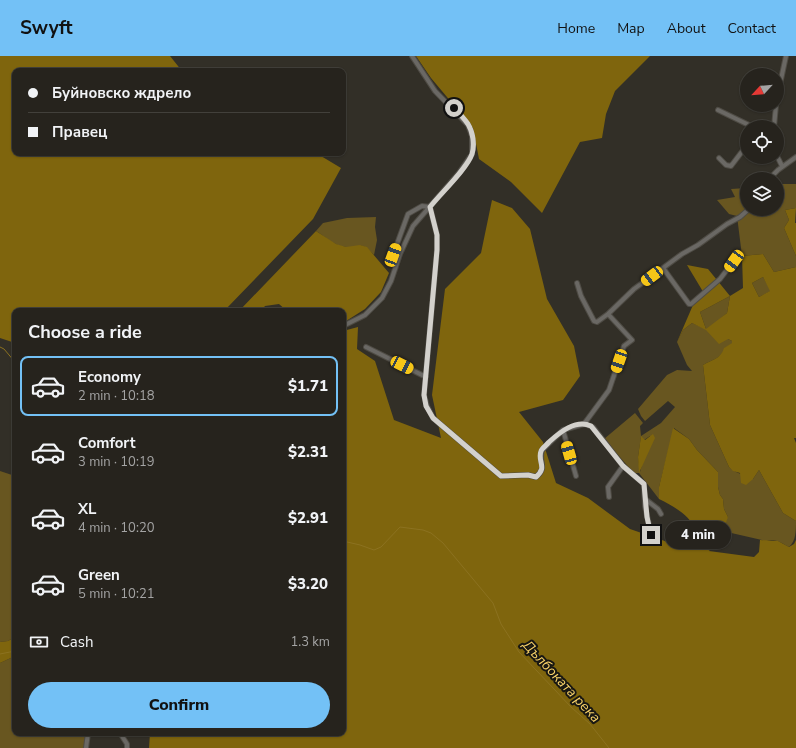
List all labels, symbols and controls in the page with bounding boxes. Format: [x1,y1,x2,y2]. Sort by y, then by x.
text: Swyft [20,15,73,41]
text: Home [557,19,595,38]
text: Map [617,19,645,38]
text: About [667,19,706,38]
text: Contact [728,19,776,38]
north arrow [740,68,784,112]
map controls [740,68,784,216]
text: Буйновско ждрело [52,83,191,103]
route start [445,99,463,117]
button: locate [740,120,784,164]
text: Правец [52,122,107,142]
button: layers [740,172,784,216]
car [383,242,403,268]
car [722,248,746,274]
car [639,264,665,288]
text: Choose a ride [28,320,142,344]
car [609,348,629,374]
car [389,354,415,376]
text: Economy [78,367,141,387]
icon: car [30,368,66,404]
text: $1.71 [288,376,328,396]
text: 2 min · 10:18 [78,387,154,405]
text: Comfort [78,433,135,453]
icon: car [30,434,66,470]
car [560,440,578,466]
text: $2.31 [288,442,328,462]
text: 3 min · 10:19 [78,453,154,471]
text: XL [78,499,97,519]
icon: car [30,500,66,536]
text: $2.91 [288,508,328,528]
text: 4 min · 10:20 [78,519,154,537]
callout: 4 min [665,521,731,549]
route end [642,526,660,544]
text: 4 min [681,526,715,544]
text: Green [78,565,120,585]
icon: car [30,566,66,602]
text: $3.20 [288,574,328,594]
text: 5 min · 10:21 [78,585,154,603]
icon: cash [28,631,50,653]
text: Cash [60,632,94,652]
text: 1.3 km [290,633,330,651]
water label: Дълбоката река [518,635,605,727]
button: Confirm [28,682,330,728]

